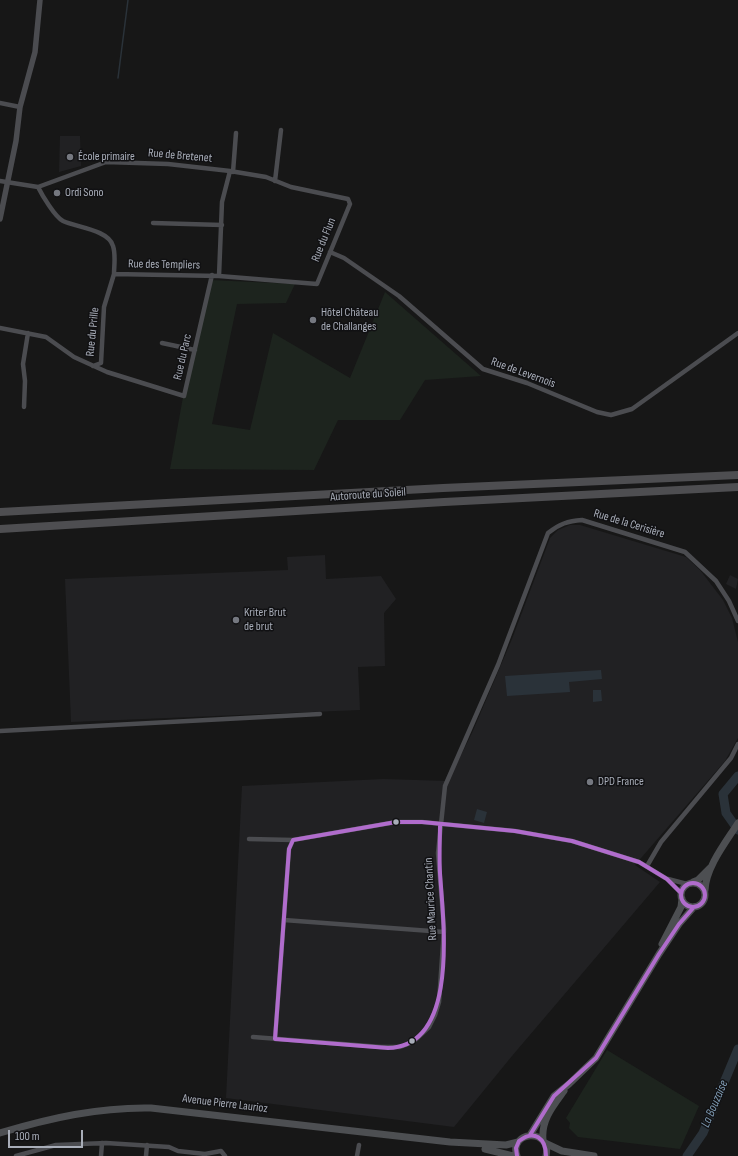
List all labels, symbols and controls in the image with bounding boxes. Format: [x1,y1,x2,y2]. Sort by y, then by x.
street label: Rue de Bretenet [147,146,213,166]
place label: École primaire [78,150,135,164]
marker: École primaire [65,152,75,162]
place label: Ordi Sono [65,186,104,200]
marker: Ordi Sono [52,188,62,198]
street label: Rue du Flun [309,216,339,264]
street label: Rue des Templiers [128,257,200,273]
place label: Hôtel Château de Challanges [321,306,378,334]
street label: Rue du Prille [83,307,103,357]
marker: Hôtel Château de Challanges [308,315,318,325]
street label: Rue du Parc [171,333,195,381]
street label: Rue de Levernois [489,355,557,391]
street label: Autoroute du Soleil [330,485,406,505]
street label: Rue de la Cerisière [592,506,666,542]
place label: Kriter Brut de brut [244,606,286,634]
marker: Kriter Brut de brut [231,615,241,625]
place label: DPD France [598,775,644,789]
marker: DPD France [585,777,595,787]
unlabelled marker [391,817,401,827]
street label: Rue Maurice Chantin [422,857,440,941]
unlabelled marker [407,1036,417,1046]
water label: La Bouzaise [698,1078,732,1130]
street label: Avenue Pierre Laurioz [182,1092,268,1116]
scale bar [10,1122,85,1148]
text: 100 m [15,1129,40,1144]

